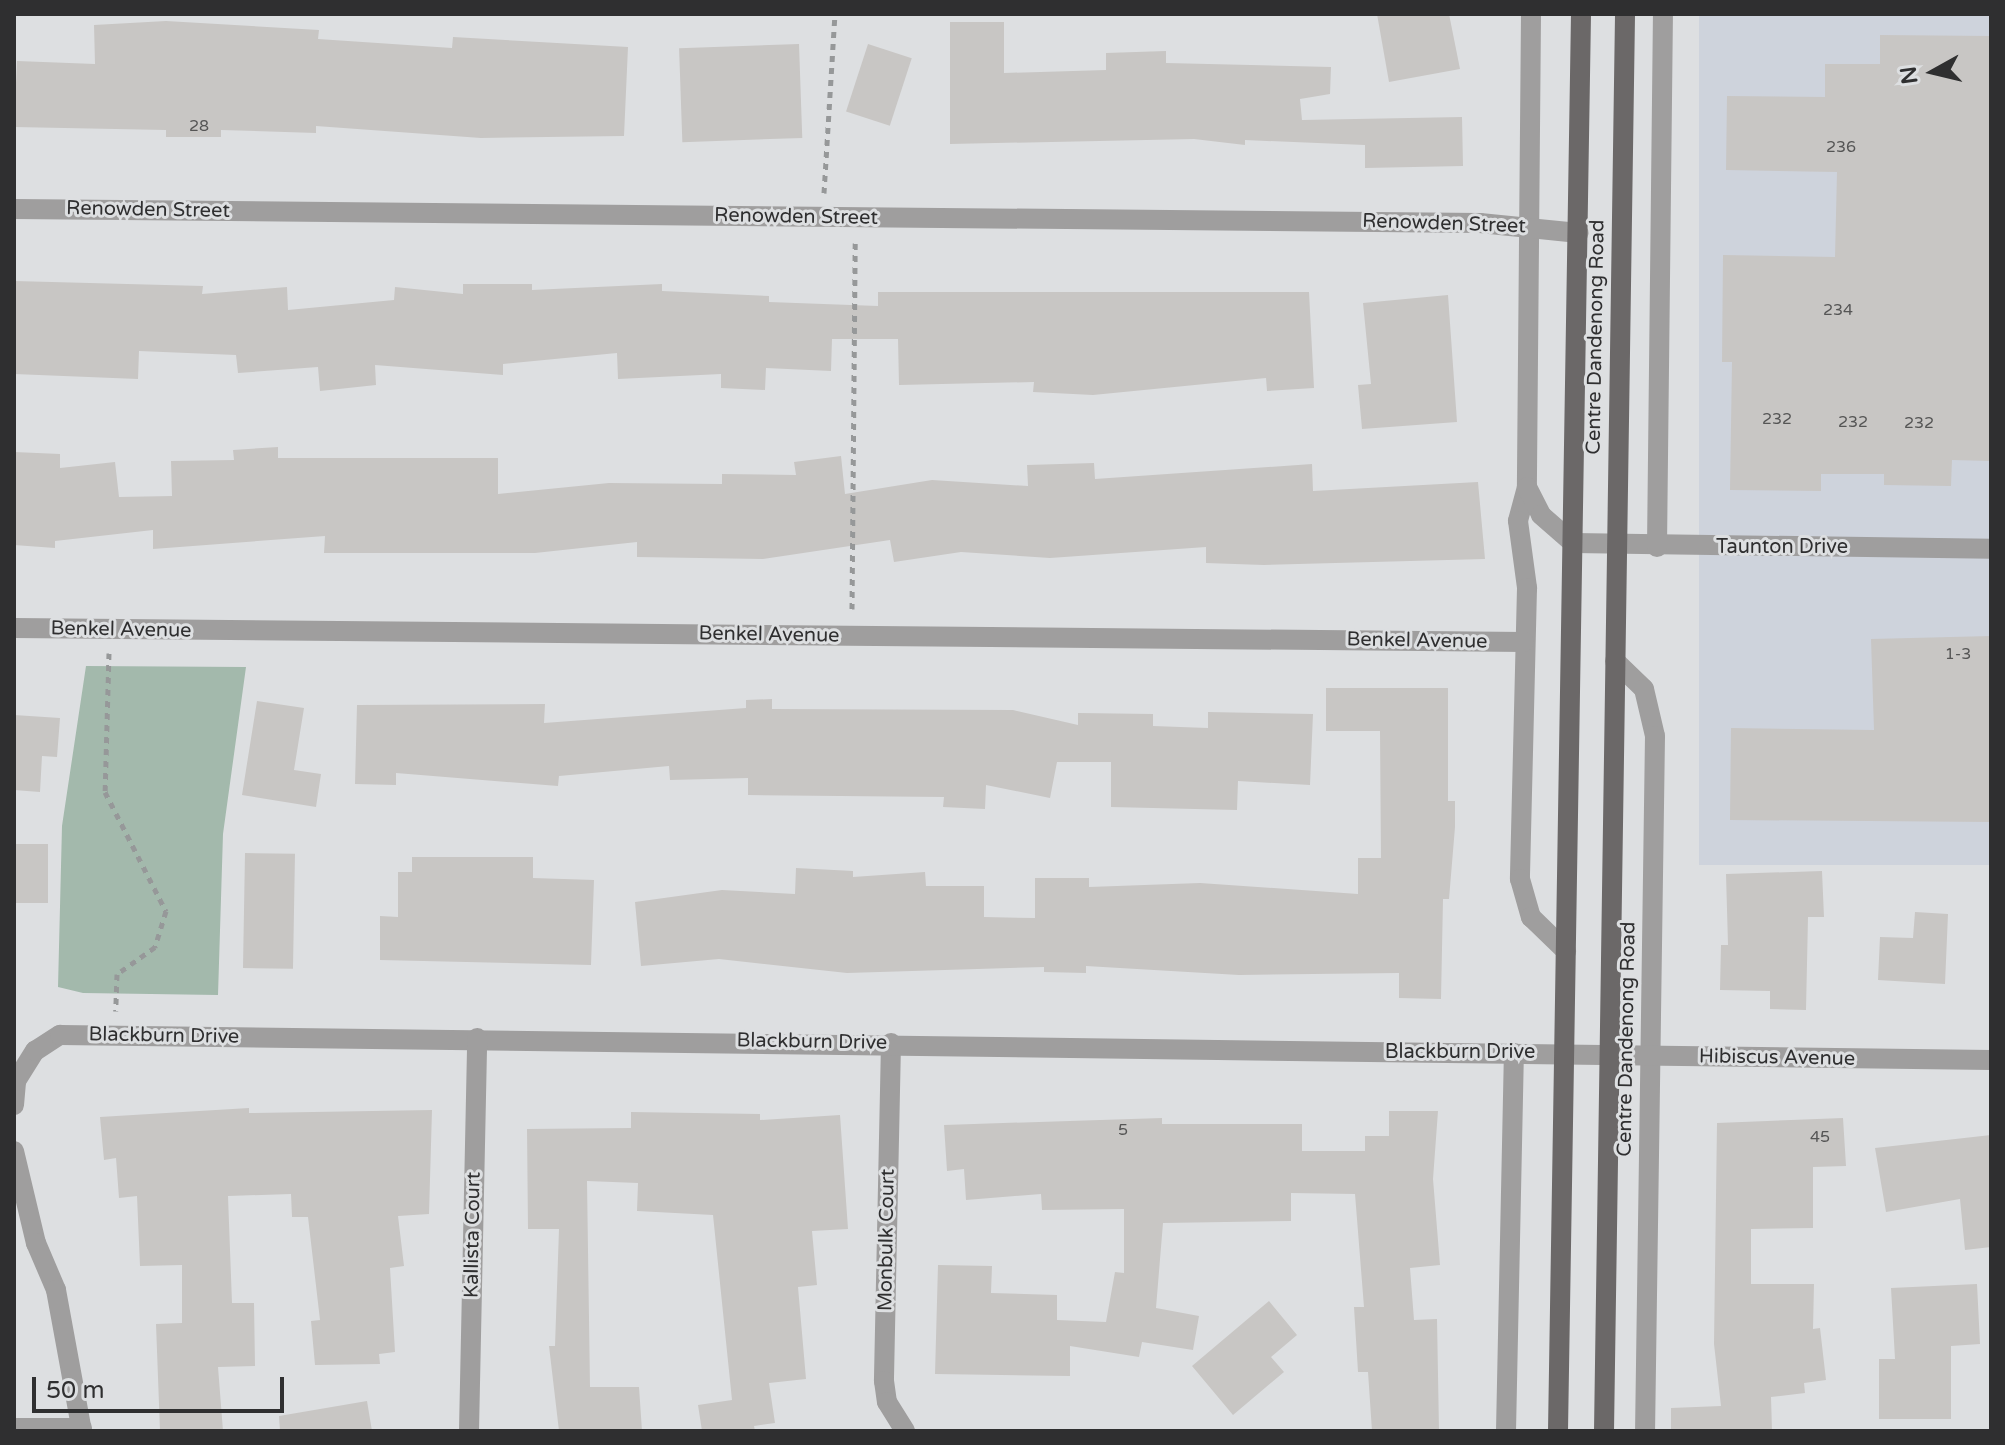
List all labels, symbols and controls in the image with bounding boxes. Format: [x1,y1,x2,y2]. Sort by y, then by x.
north arrow [1893,32,1973,112]
text: N [1895,65,1923,86]
house number: 28 [189,116,209,136]
house number: 236 [1826,137,1856,157]
street label: Renowden Street [66,197,230,223]
street label: Renowden Street [714,204,878,230]
street label: Renowden Street [1362,209,1526,239]
street label: Centre Dandenong Road [1582,219,1610,455]
house number: 234 [1823,300,1853,320]
house number: 232 [1762,409,1792,429]
house number: 232 [1838,412,1868,432]
house number: 232 [1904,413,1934,433]
street label: Taunton Drive [1716,535,1848,559]
street label: Benkel Avenue [50,617,192,643]
street label: Benkel Avenue [698,622,840,648]
street label: Benkel Avenue [1346,628,1488,654]
house number: 1-3 [1945,644,1971,664]
street label: Centre Dandenong Road [1613,921,1641,1157]
street label: Blackburn Drive [89,1023,239,1049]
street label: Blackburn Drive [737,1029,887,1055]
street label: Blackburn Drive [1385,1040,1535,1064]
street label: Hibiscus Avenue [1699,1045,1855,1071]
house number: 5 [1118,1120,1128,1140]
house number: 45 [1810,1127,1830,1147]
street label: Monbulk Court [874,1169,900,1311]
street label: Kallista Court [460,1172,486,1298]
scale bar [36,1361,288,1411]
text: 50 m [46,1376,104,1405]

